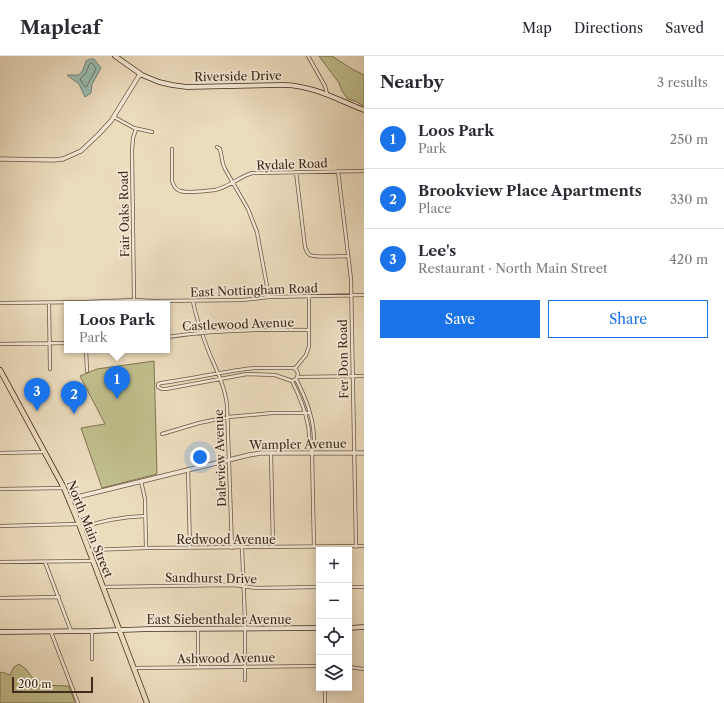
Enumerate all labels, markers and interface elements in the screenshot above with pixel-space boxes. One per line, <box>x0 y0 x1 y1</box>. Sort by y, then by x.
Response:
text: Mapleaf <box>20 16 101 39</box>
text: Map <box>522 19 552 37</box>
text: Directions <box>574 19 643 37</box>
text: Saved <box>665 19 704 37</box>
street label: Riverside Drive <box>194 68 282 84</box>
text: Nearby <box>380 72 444 92</box>
text: 3 results <box>657 74 708 90</box>
text: Loos Park <box>418 121 494 140</box>
text: 1 <box>390 131 396 147</box>
text: 250 m <box>670 131 708 147</box>
text: Park <box>418 140 446 156</box>
street label: Rydale Road <box>256 155 329 173</box>
street label: Fair Oaks Road <box>116 170 132 257</box>
text: Brookview Place Apartments <box>418 181 642 200</box>
text: 2 <box>389 191 397 207</box>
text: 330 m <box>670 191 708 207</box>
text: Place <box>418 200 451 216</box>
text: Lee's <box>418 241 456 260</box>
text: 3 <box>389 251 397 267</box>
text: 420 m <box>669 251 708 267</box>
text: Restaurant · North Main Street <box>418 260 608 276</box>
street label: East Nottingham Road <box>190 280 319 300</box>
button: Save <box>380 300 540 338</box>
button: Share <box>548 300 708 338</box>
popup <box>64 301 170 353</box>
text: Loos Park <box>79 310 155 329</box>
street label: Castlewood Avenue <box>182 315 295 333</box>
street label: Fer Don Road <box>335 318 351 399</box>
text: Park <box>79 329 107 345</box>
pin: 1 <box>104 366 130 399</box>
pin: 3 <box>24 378 50 411</box>
pin: 2 <box>61 381 87 414</box>
street label: Daleview Avenue <box>211 409 229 507</box>
street label: Wampler Avenue <box>248 436 347 452</box>
your location <box>190 447 210 467</box>
street label: North Main Street <box>64 478 117 581</box>
street label: Redwood Avenue <box>176 532 276 547</box>
map controls <box>316 547 352 691</box>
button: + <box>316 547 352 583</box>
street label: Sandhurst Drive <box>165 570 257 586</box>
button: − <box>316 583 352 619</box>
street label: East Siebenthaler Avenue <box>147 612 292 627</box>
button: locate <box>316 619 352 655</box>
street label: Ashwood Avenue <box>176 650 276 666</box>
button: layers <box>316 655 352 691</box>
scale bar <box>12 675 93 694</box>
text: 200 m <box>18 677 51 691</box>

